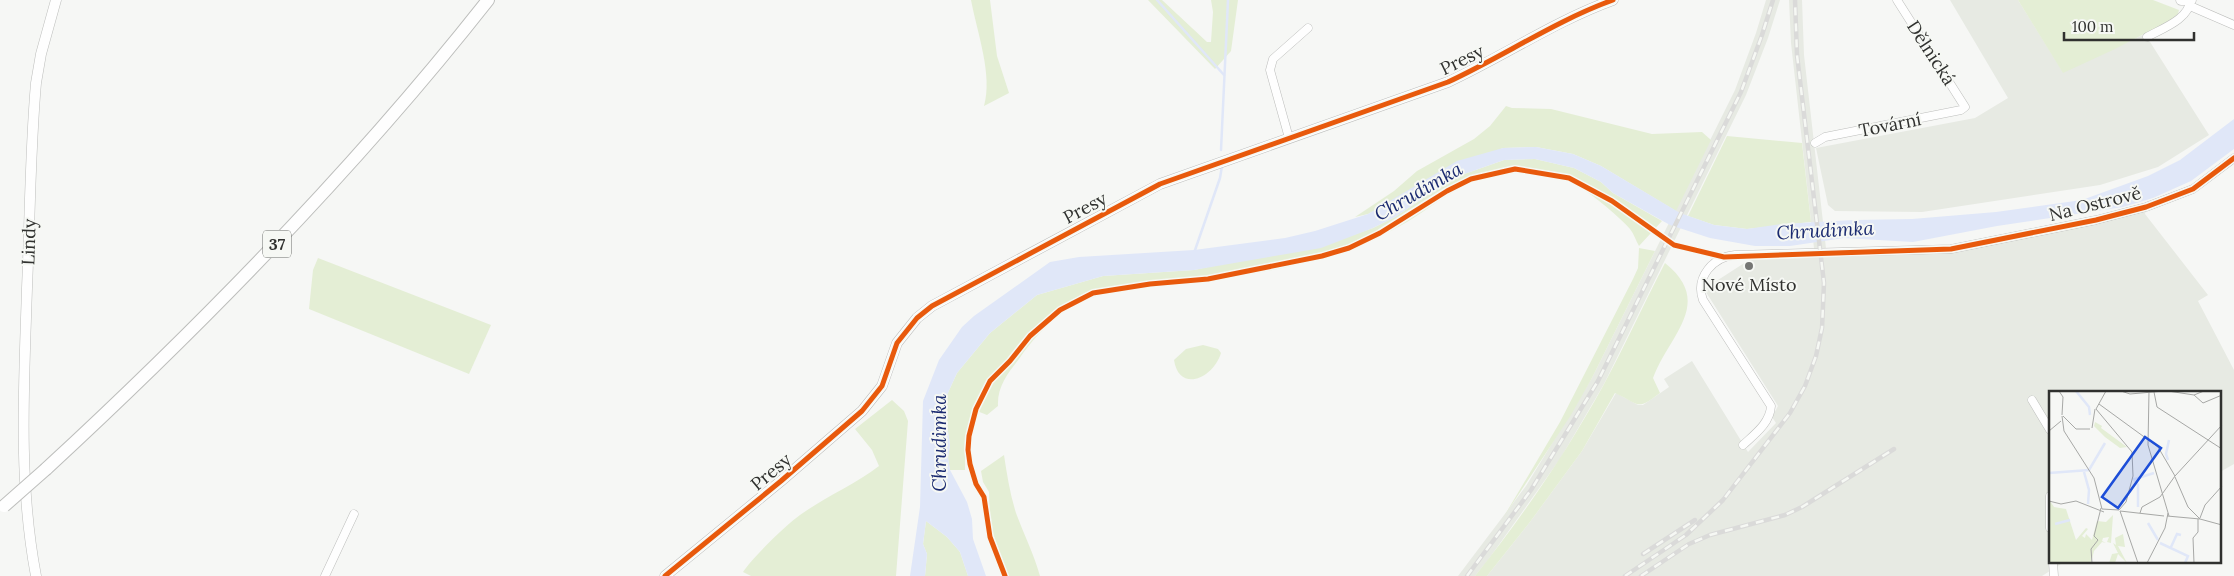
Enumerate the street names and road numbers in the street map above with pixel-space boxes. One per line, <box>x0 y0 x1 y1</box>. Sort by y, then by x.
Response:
street label: Dělnická <box>1902 16 1961 89</box>
street label: Presy <box>1436 39 1488 80</box>
street label: Tovární <box>1857 107 1923 142</box>
street label: Na Ostrově <box>2046 181 2144 226</box>
street label: Presy <box>1059 186 1111 229</box>
street label: Lindy <box>16 218 41 266</box>
road number: 37 <box>263 230 291 258</box>
street label: Presy <box>746 448 796 495</box>

